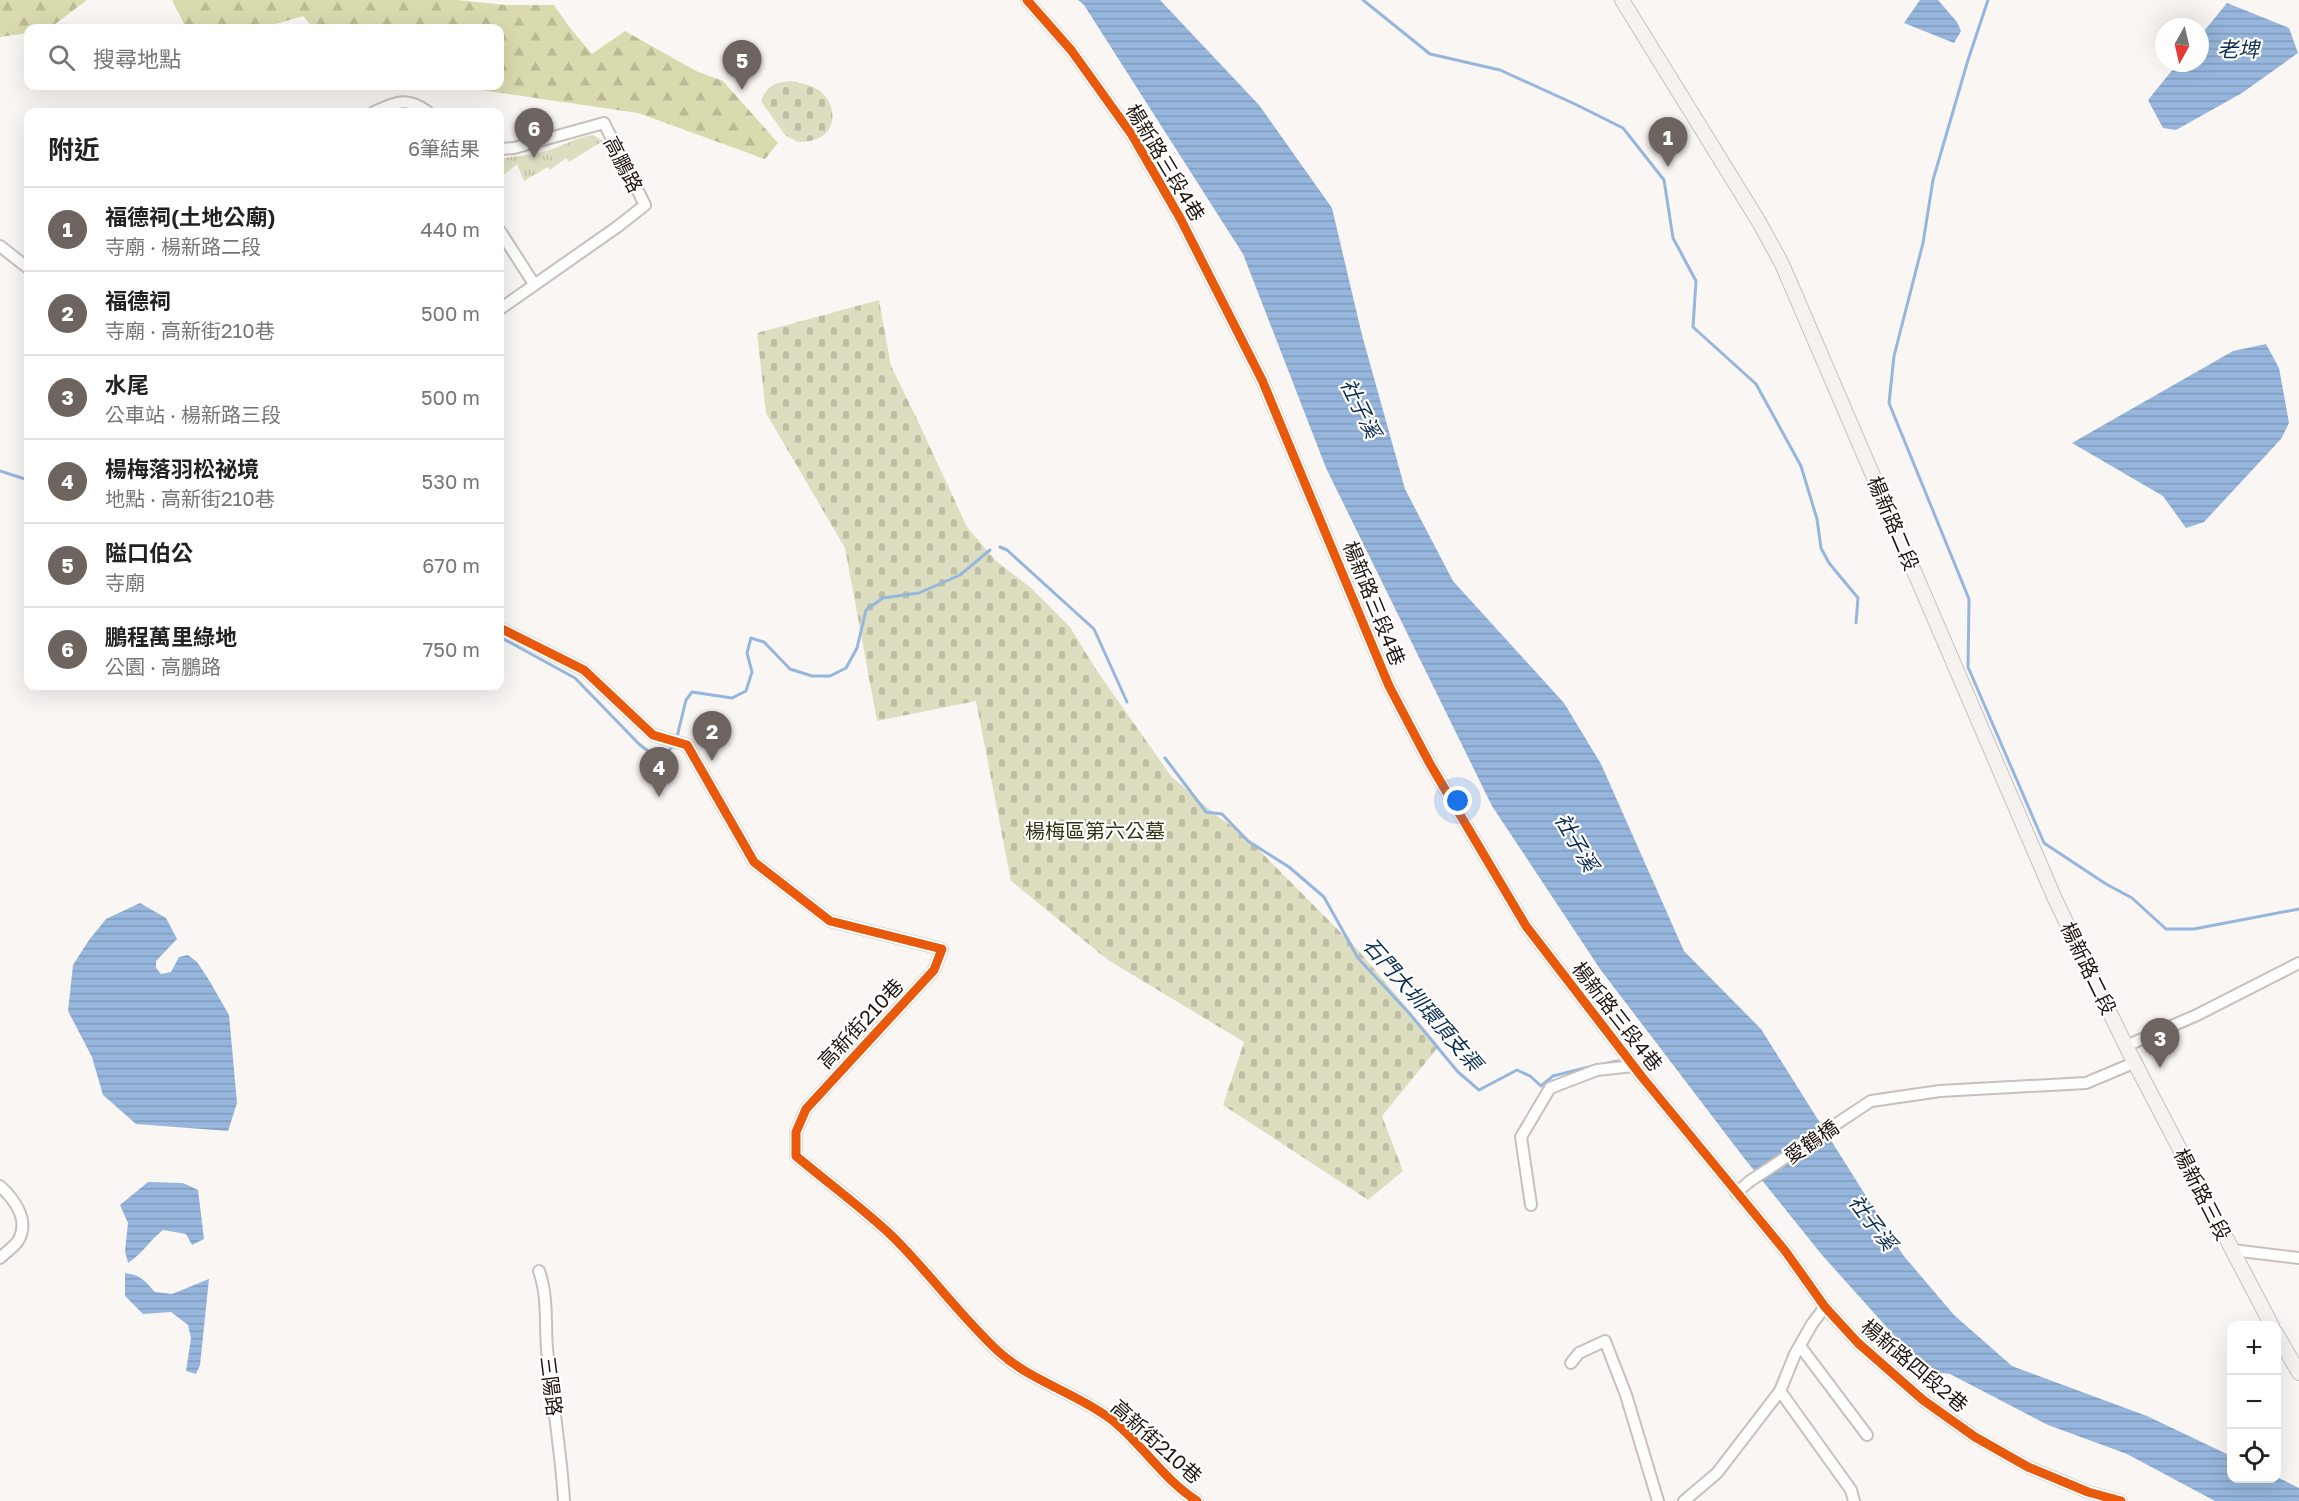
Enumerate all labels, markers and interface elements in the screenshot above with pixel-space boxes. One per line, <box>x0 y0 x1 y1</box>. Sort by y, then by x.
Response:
north arrow <box>2155 18 2209 72</box>
search box <box>24 24 504 90</box>
water label: 老埤 <box>2217 36 2262 62</box>
pin: 5 <box>722 40 762 90</box>
icon: search <box>45 41 78 74</box>
text: 搜尋地點 <box>93 45 181 72</box>
street label: 楊新路三段4巷 <box>1122 99 1210 225</box>
pin: 6 <box>514 108 554 158</box>
pin: 1 <box>1648 118 1688 167</box>
street label: 高鵬路 <box>600 132 648 196</box>
text: 附近 <box>48 134 100 165</box>
text: 6筆結果 <box>408 136 480 160</box>
text: 福德祠(土地公廟) <box>105 203 276 230</box>
text: 1 <box>62 217 73 241</box>
text: 440 m <box>421 217 480 241</box>
text: 寺廟 · 楊新路二段 <box>105 234 261 258</box>
text: 福德祠 <box>105 287 171 314</box>
text: 2 <box>61 301 74 325</box>
text: 500 m <box>421 301 480 325</box>
text: 寺廟 · 高新街210巷 <box>105 318 275 342</box>
text: 水尾 <box>105 371 149 398</box>
water label: 社子溪 <box>1336 374 1388 445</box>
text: 3 <box>61 385 74 409</box>
text: 500 m <box>421 385 480 409</box>
text: 公車站 · 楊新路三段 <box>105 402 281 426</box>
text: 楊梅落羽松祕境 <box>105 455 259 482</box>
text: 4 <box>61 469 74 493</box>
text: 530 m <box>422 469 480 493</box>
street label: 楊新路二段 <box>1863 472 1925 574</box>
text: 地點 · 高新街210巷 <box>105 486 275 510</box>
street label: 楊新路三段4巷 <box>1339 537 1411 669</box>
text: 隘口伯公 <box>105 539 193 566</box>
text: 5 <box>61 553 74 577</box>
text: 670 m <box>422 553 480 577</box>
text: 寺廟 <box>105 570 145 594</box>
text: 鵬程萬里綠地 <box>105 623 237 650</box>
text: 6 <box>61 637 74 661</box>
text: 750 m <box>423 637 480 661</box>
text: 公園 · 高鵬路 <box>105 654 221 678</box>
pin: 2 <box>692 712 732 761</box>
pin: 4 <box>640 748 678 797</box>
your location <box>1443 786 1472 815</box>
water label: 社子溪 <box>1550 808 1606 878</box>
park label: 楊梅區第六公墓 <box>1025 818 1165 842</box>
street label: 楊新路二段 <box>2056 918 2122 1018</box>
water label: 石門大圳環頂支渠 <box>1358 932 1490 1078</box>
street label: 楊新路三段4巷 <box>1568 957 1668 1075</box>
street label: 高新街210巷 <box>812 973 908 1073</box>
pin: 3 <box>2140 1018 2180 1068</box>
street label: 愛鶴橋 <box>1779 1114 1843 1168</box>
street label: 楊新路三段 <box>2170 1144 2236 1244</box>
water label: 社子溪 <box>1844 1189 1904 1257</box>
street label: 楊新路四段2巷 <box>1857 1314 1973 1416</box>
map controls <box>2227 1321 2281 1483</box>
button: + <box>2227 1321 2281 1375</box>
street label: 三陽路 <box>536 1355 568 1417</box>
button: − <box>2227 1375 2281 1429</box>
street label: 高新街210巷 <box>1107 1394 1207 1488</box>
button: locate <box>2227 1429 2281 1483</box>

